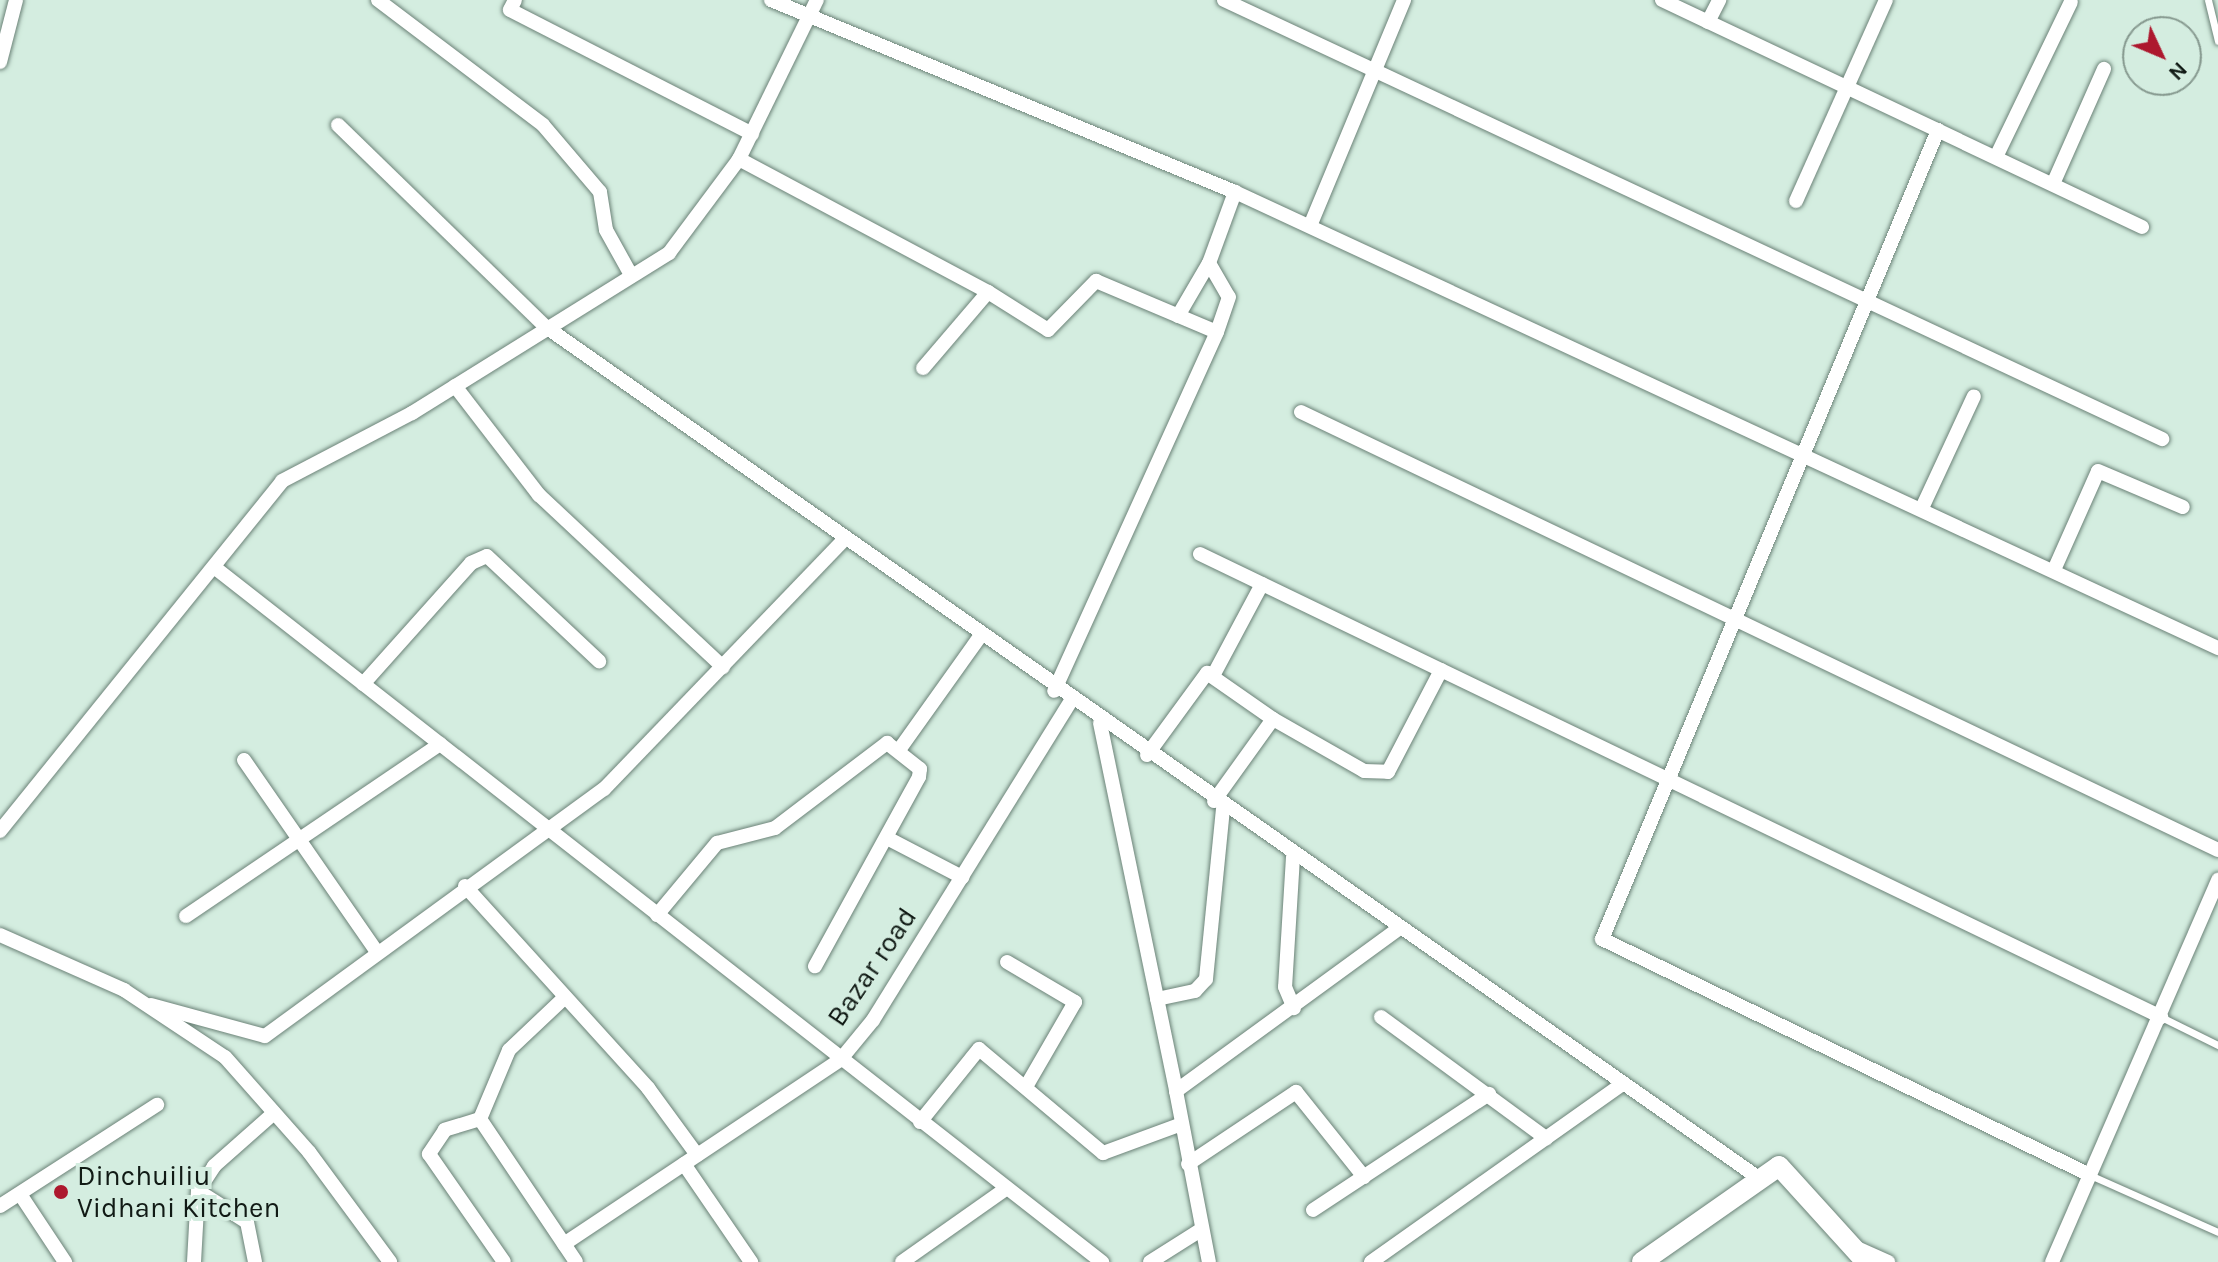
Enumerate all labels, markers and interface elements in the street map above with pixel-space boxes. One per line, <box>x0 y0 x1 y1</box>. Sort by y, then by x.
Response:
north arrow <box>2122 16 2202 96</box>
text: N <box>2163 57 2193 86</box>
street label: Bazar road <box>820 901 924 1033</box>
place label: Dinchuiliu Vidhani Kitchen <box>77 1159 280 1225</box>
marker: Dinchuiliu Vidhani Kitchen <box>52 1183 70 1201</box>

